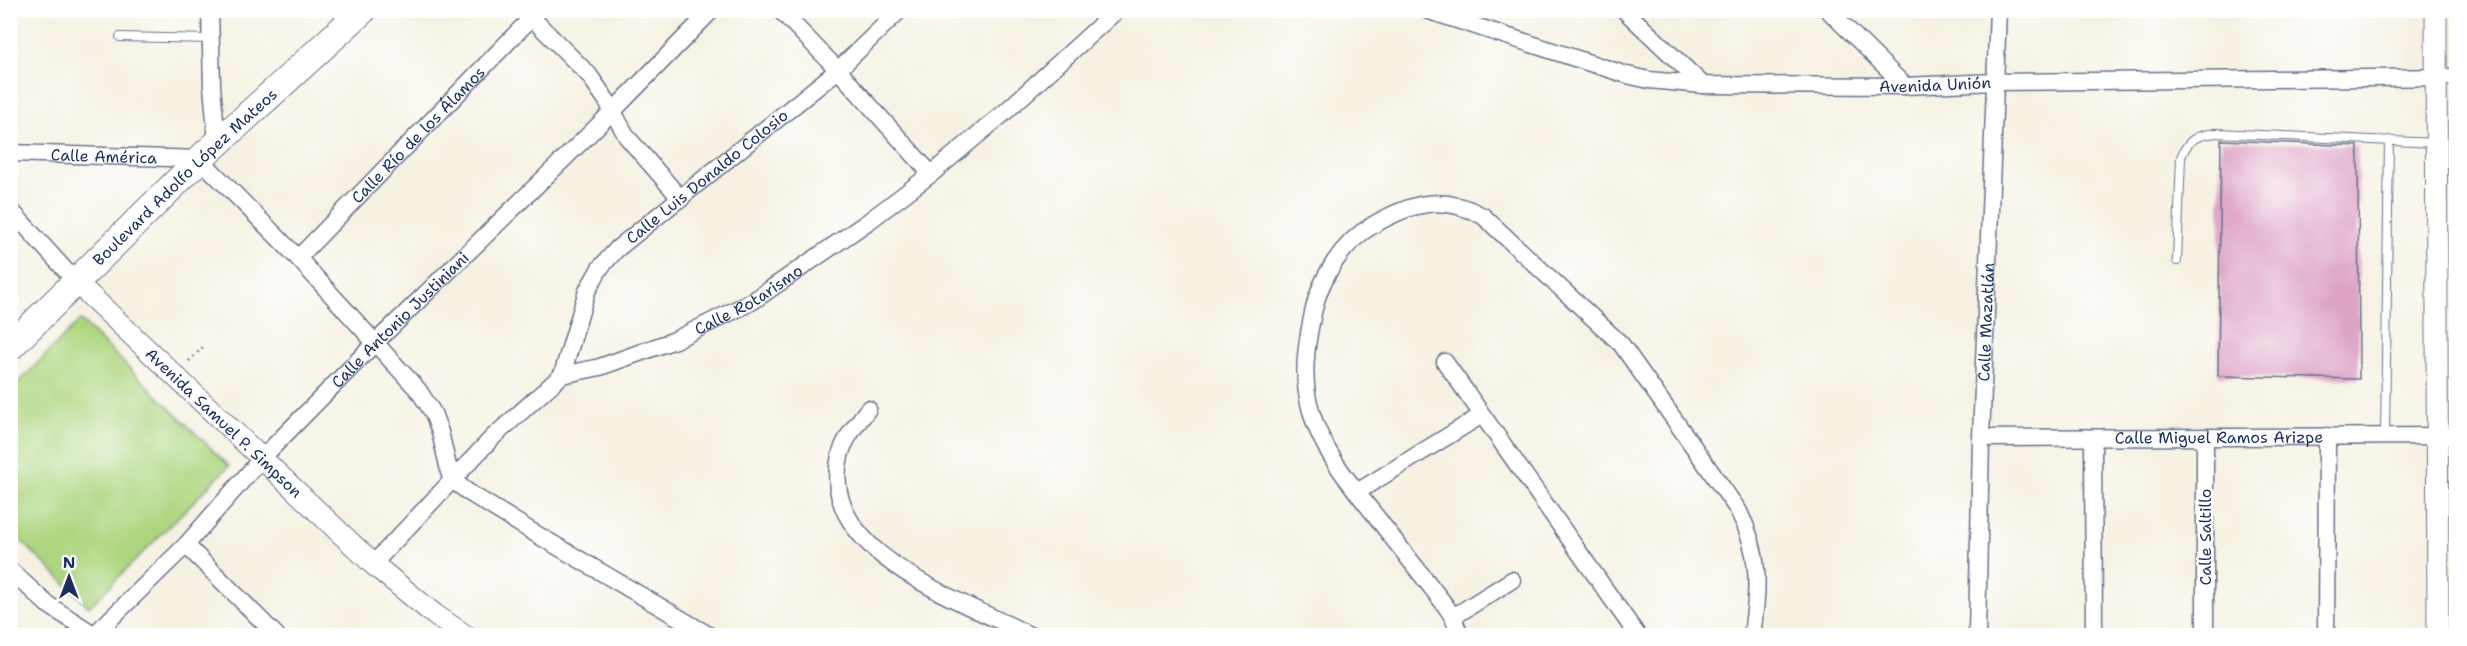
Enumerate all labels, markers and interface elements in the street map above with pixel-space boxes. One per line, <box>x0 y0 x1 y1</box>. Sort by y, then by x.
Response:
street label: Calle Río de los Álamos <box>346 62 489 208</box>
street label: Avenida Unión <box>1879 72 1992 97</box>
street label: Boulevard Adolfo López Mateos <box>88 83 281 270</box>
street label: Calle Luis Donaldo Colosio <box>621 104 792 248</box>
street label: Calle América <box>50 144 158 168</box>
street label: Calle Antonio Justiniani <box>327 247 473 392</box>
street label: Calle Rotarismo <box>691 259 807 339</box>
street label: Calle Mazatlán <box>1973 262 1998 382</box>
street label: Avenida Samuel P. Simpson <box>141 343 307 502</box>
street label: Calle Miguel Ramos Arizpe <box>2115 426 2323 448</box>
street label: Calle Saltillo <box>2195 489 2216 585</box>
north arrow <box>39 547 99 607</box>
text: N <box>63 552 75 573</box>

